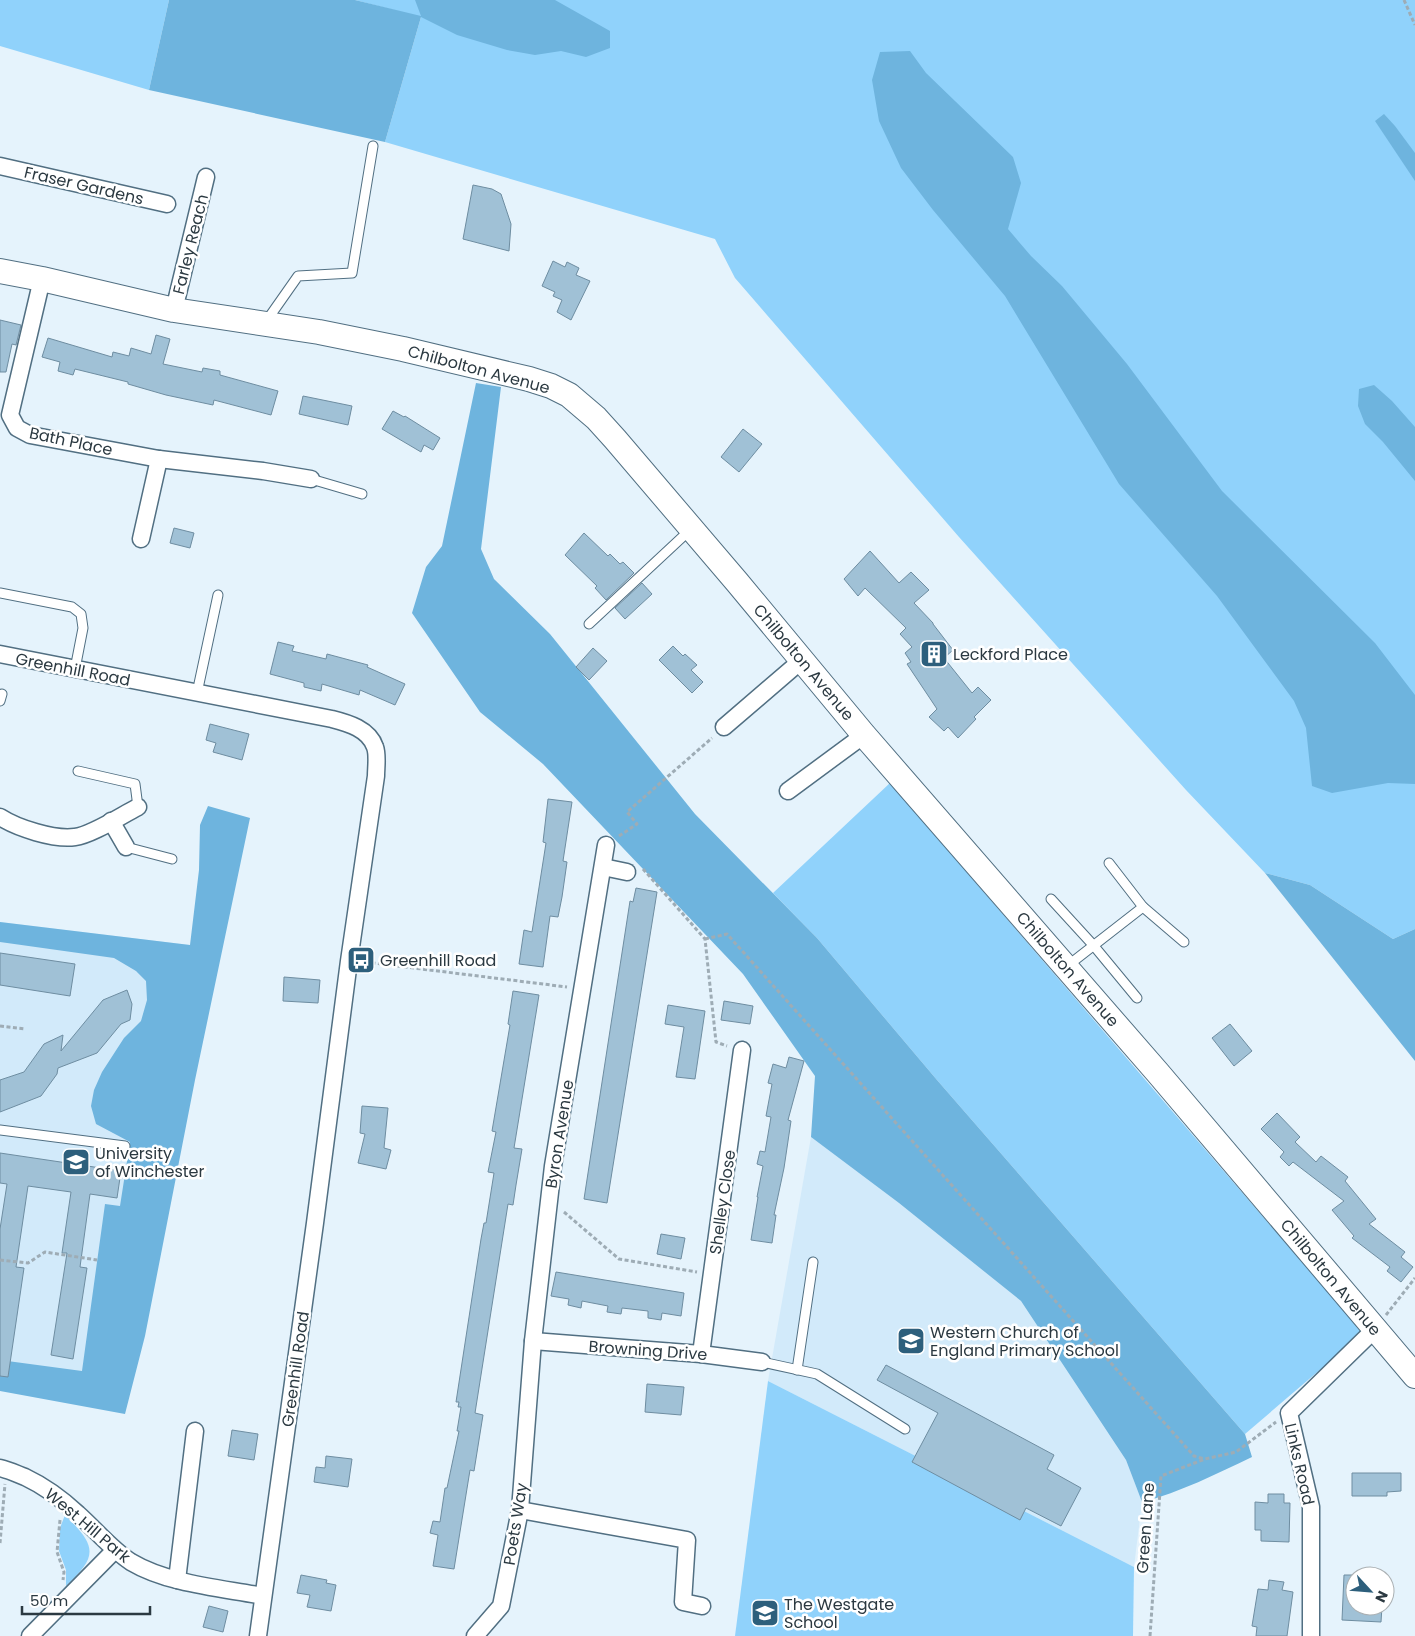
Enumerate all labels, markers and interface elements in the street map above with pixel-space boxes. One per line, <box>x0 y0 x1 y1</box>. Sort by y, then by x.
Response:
street label: Fraser Gardens <box>22 161 146 210</box>
street label: Farley Reach <box>167 192 214 297</box>
street label: Chilbolton Avenue <box>405 339 552 400</box>
street label: Bath Place <box>27 421 115 462</box>
street label: Chilbolton Avenue <box>748 599 859 726</box>
building icon: Leckford Place <box>919 639 949 669</box>
place label: Leckford Place <box>953 643 1068 666</box>
street label: Greenhill Road <box>14 647 132 692</box>
street label: Chilbolton Avenue <box>1011 907 1124 1032</box>
bus stop icon: Greenhill Road <box>346 945 376 975</box>
place label: Greenhill Road <box>380 949 496 972</box>
street label: Byron Avenue <box>540 1078 579 1190</box>
place label: University of Winchester <box>95 1142 205 1183</box>
school or university icon: University of Winchester <box>61 1147 91 1177</box>
street label: Shelley Close <box>704 1148 741 1256</box>
street label: Chilbolton Avenue <box>1275 1214 1386 1341</box>
street label: Greenhill Road <box>276 1310 315 1428</box>
place label: Western Church of England Primary School <box>930 1321 1119 1362</box>
school or university icon: Western Church of England Primary School <box>896 1326 926 1356</box>
street label: Browning Drive <box>588 1335 708 1366</box>
street label: Links Road <box>1279 1421 1320 1507</box>
street label: Poets Way <box>498 1481 533 1567</box>
street label: Green Lane <box>1131 1482 1160 1574</box>
street label: West Hill Park <box>40 1483 136 1569</box>
north arrow <box>1345 1566 1395 1616</box>
scale bar <box>22 1584 150 1616</box>
text: N <box>1370 1588 1393 1606</box>
text: 50 m <box>30 1590 68 1611</box>
place label: The Westgate School <box>784 1593 894 1634</box>
school or university icon: The Westgate School <box>750 1598 780 1628</box>

